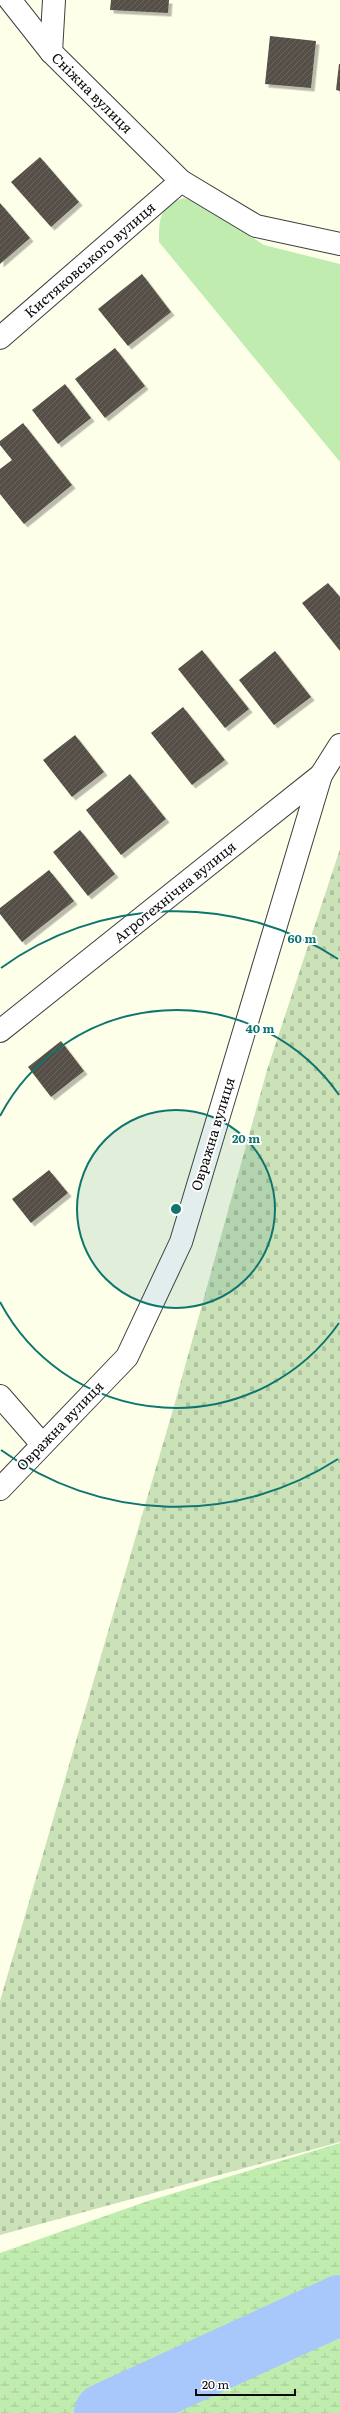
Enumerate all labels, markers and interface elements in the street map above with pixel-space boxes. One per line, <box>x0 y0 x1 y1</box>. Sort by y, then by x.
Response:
street label: Сніжна вулиця <box>48 47 138 137</box>
street label: Кистяковського вулиця <box>20 197 159 322</box>
street label: Агротехнічна вулиця <box>109 836 240 947</box>
text: 60 m <box>288 929 316 947</box>
text: 40 m <box>246 1019 275 1037</box>
street label: Овражна вулиця <box>185 1074 239 1193</box>
text: 20 m <box>232 1129 260 1147</box>
centre of rings <box>169 1202 183 1216</box>
street label: Овражна вулиця <box>11 1376 107 1475</box>
scale bar <box>196 2371 295 2397</box>
text: 20 m <box>202 2375 229 2393</box>

